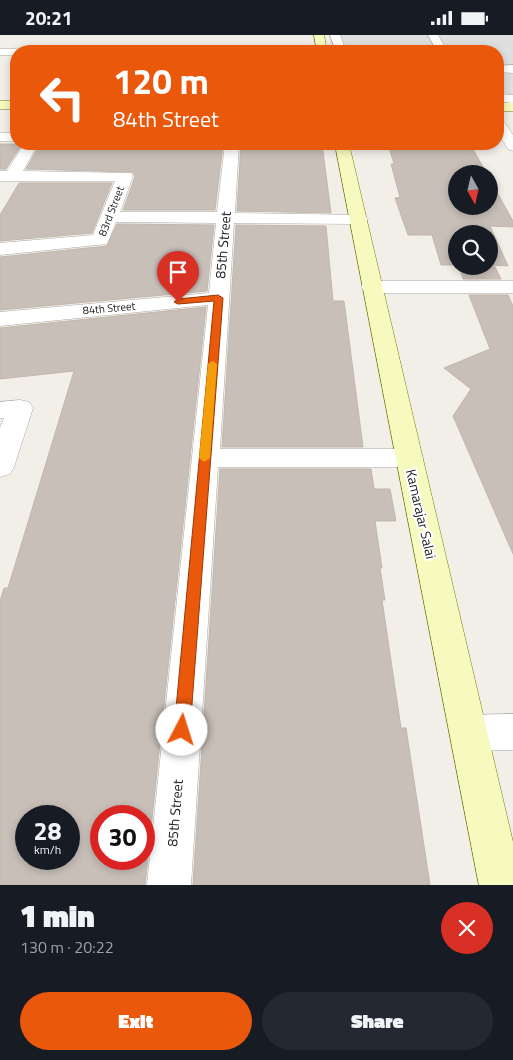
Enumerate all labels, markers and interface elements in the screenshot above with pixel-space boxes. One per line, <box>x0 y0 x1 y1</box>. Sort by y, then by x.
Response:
text: 20:21 <box>25 3 72 32</box>
text: 120 m <box>113 54 209 108</box>
icon: left <box>30 65 95 130</box>
text: 84th Street <box>113 102 219 136</box>
north arrow <box>448 165 498 215</box>
map controls <box>448 165 498 275</box>
street label: 83rd Street <box>94 183 128 238</box>
street label: 85th Street <box>209 210 236 279</box>
button: search <box>448 225 498 275</box>
pin <box>157 251 199 302</box>
icon: arrive <box>164 258 192 286</box>
street label: 84th Street <box>82 298 136 318</box>
street label: Kamarajar Salai <box>401 467 442 561</box>
position arrow <box>155 703 207 755</box>
street label: 85th Street <box>161 778 188 847</box>
speed limit sign: 30 <box>90 805 155 870</box>
text: 28 <box>33 812 62 850</box>
text: km/h <box>34 840 61 859</box>
text: 1 min <box>20 893 95 939</box>
button: close <box>441 902 493 954</box>
text: 130 m · 20:22 <box>20 935 114 959</box>
button: Exit <box>20 992 252 1050</box>
button: Share <box>262 992 493 1050</box>

